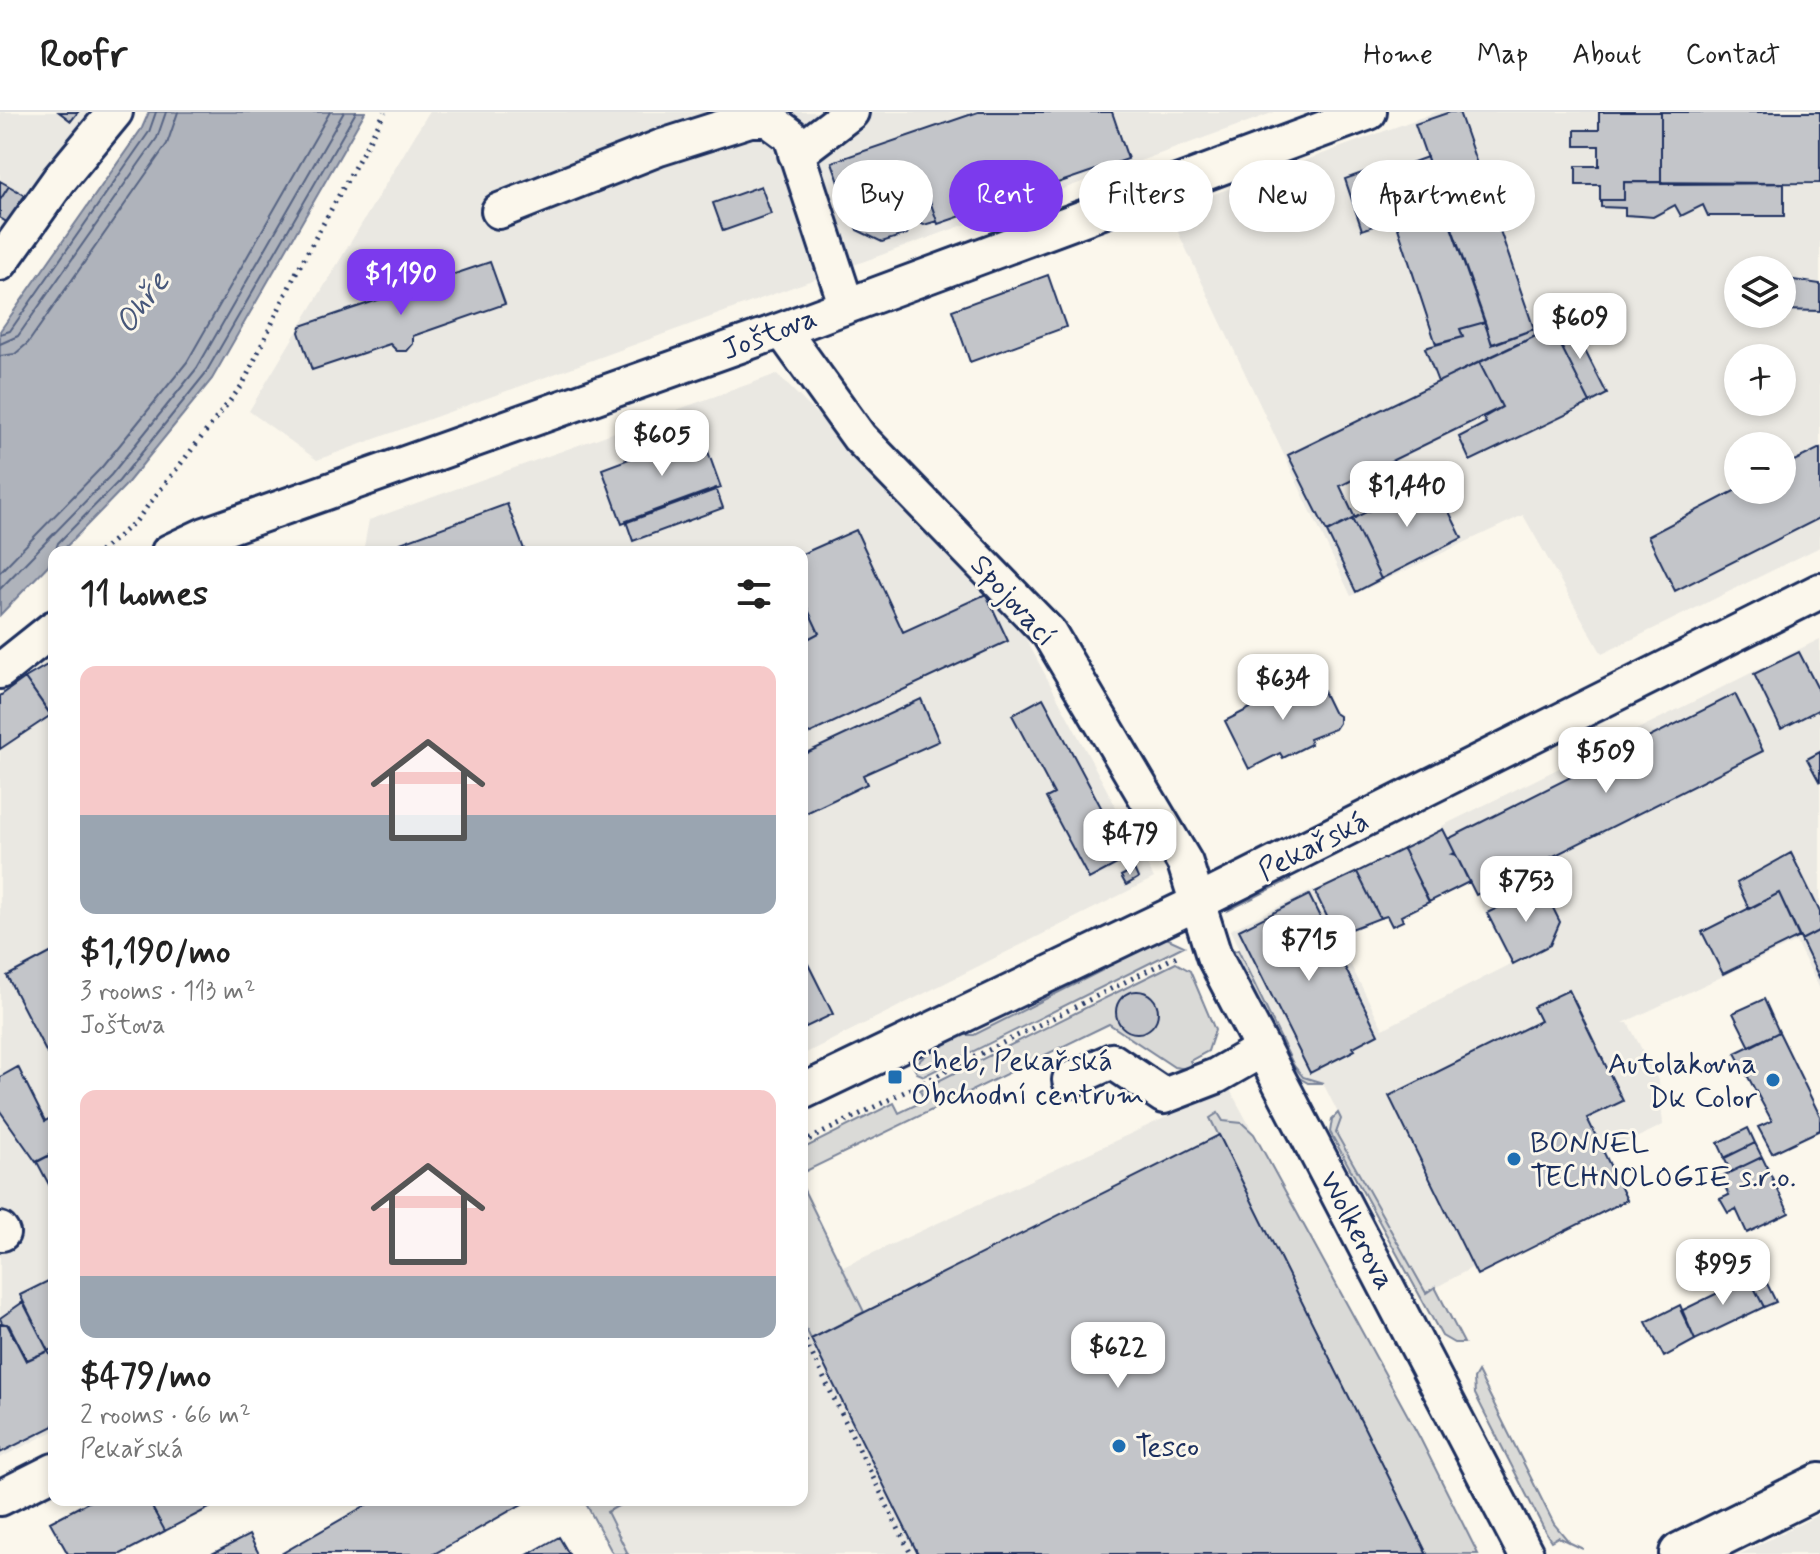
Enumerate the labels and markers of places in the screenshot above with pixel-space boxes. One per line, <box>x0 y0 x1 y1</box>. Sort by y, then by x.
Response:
pin: $1,190 <box>336 249 466 317</box>
pin: $609 <box>1533 293 1627 361</box>
pin: $605 <box>615 410 709 478</box>
pin: $1,440 <box>1342 461 1472 529</box>
pin: $634 <box>1236 654 1330 722</box>
pin: $509 <box>1559 727 1653 795</box>
pin: $479 <box>1083 809 1177 877</box>
pin: $753 <box>1479 856 1573 924</box>
pin: $715 <box>1262 915 1356 983</box>
place label: Cheb, Pekařská Obchodní centrum <box>911 1042 1144 1115</box>
place label: Autolakovna Dk Color <box>1608 1045 1758 1118</box>
marker: Cheb, Pekařská Obchodní centrum <box>886 1068 904 1086</box>
marker: Autolakovna Dk Color <box>1764 1071 1782 1089</box>
place label: BONNEL TECHNOLOGIE s.r.o. <box>1530 1124 1796 1197</box>
marker: BONNEL TECHNOLOGIE s.r.o. <box>1505 1150 1523 1168</box>
pin: $995 <box>1676 1239 1770 1307</box>
pin: $622 <box>1071 1322 1165 1390</box>
place label: Tesco <box>1135 1428 1199 1467</box>
marker: Tesco <box>1110 1437 1128 1455</box>

